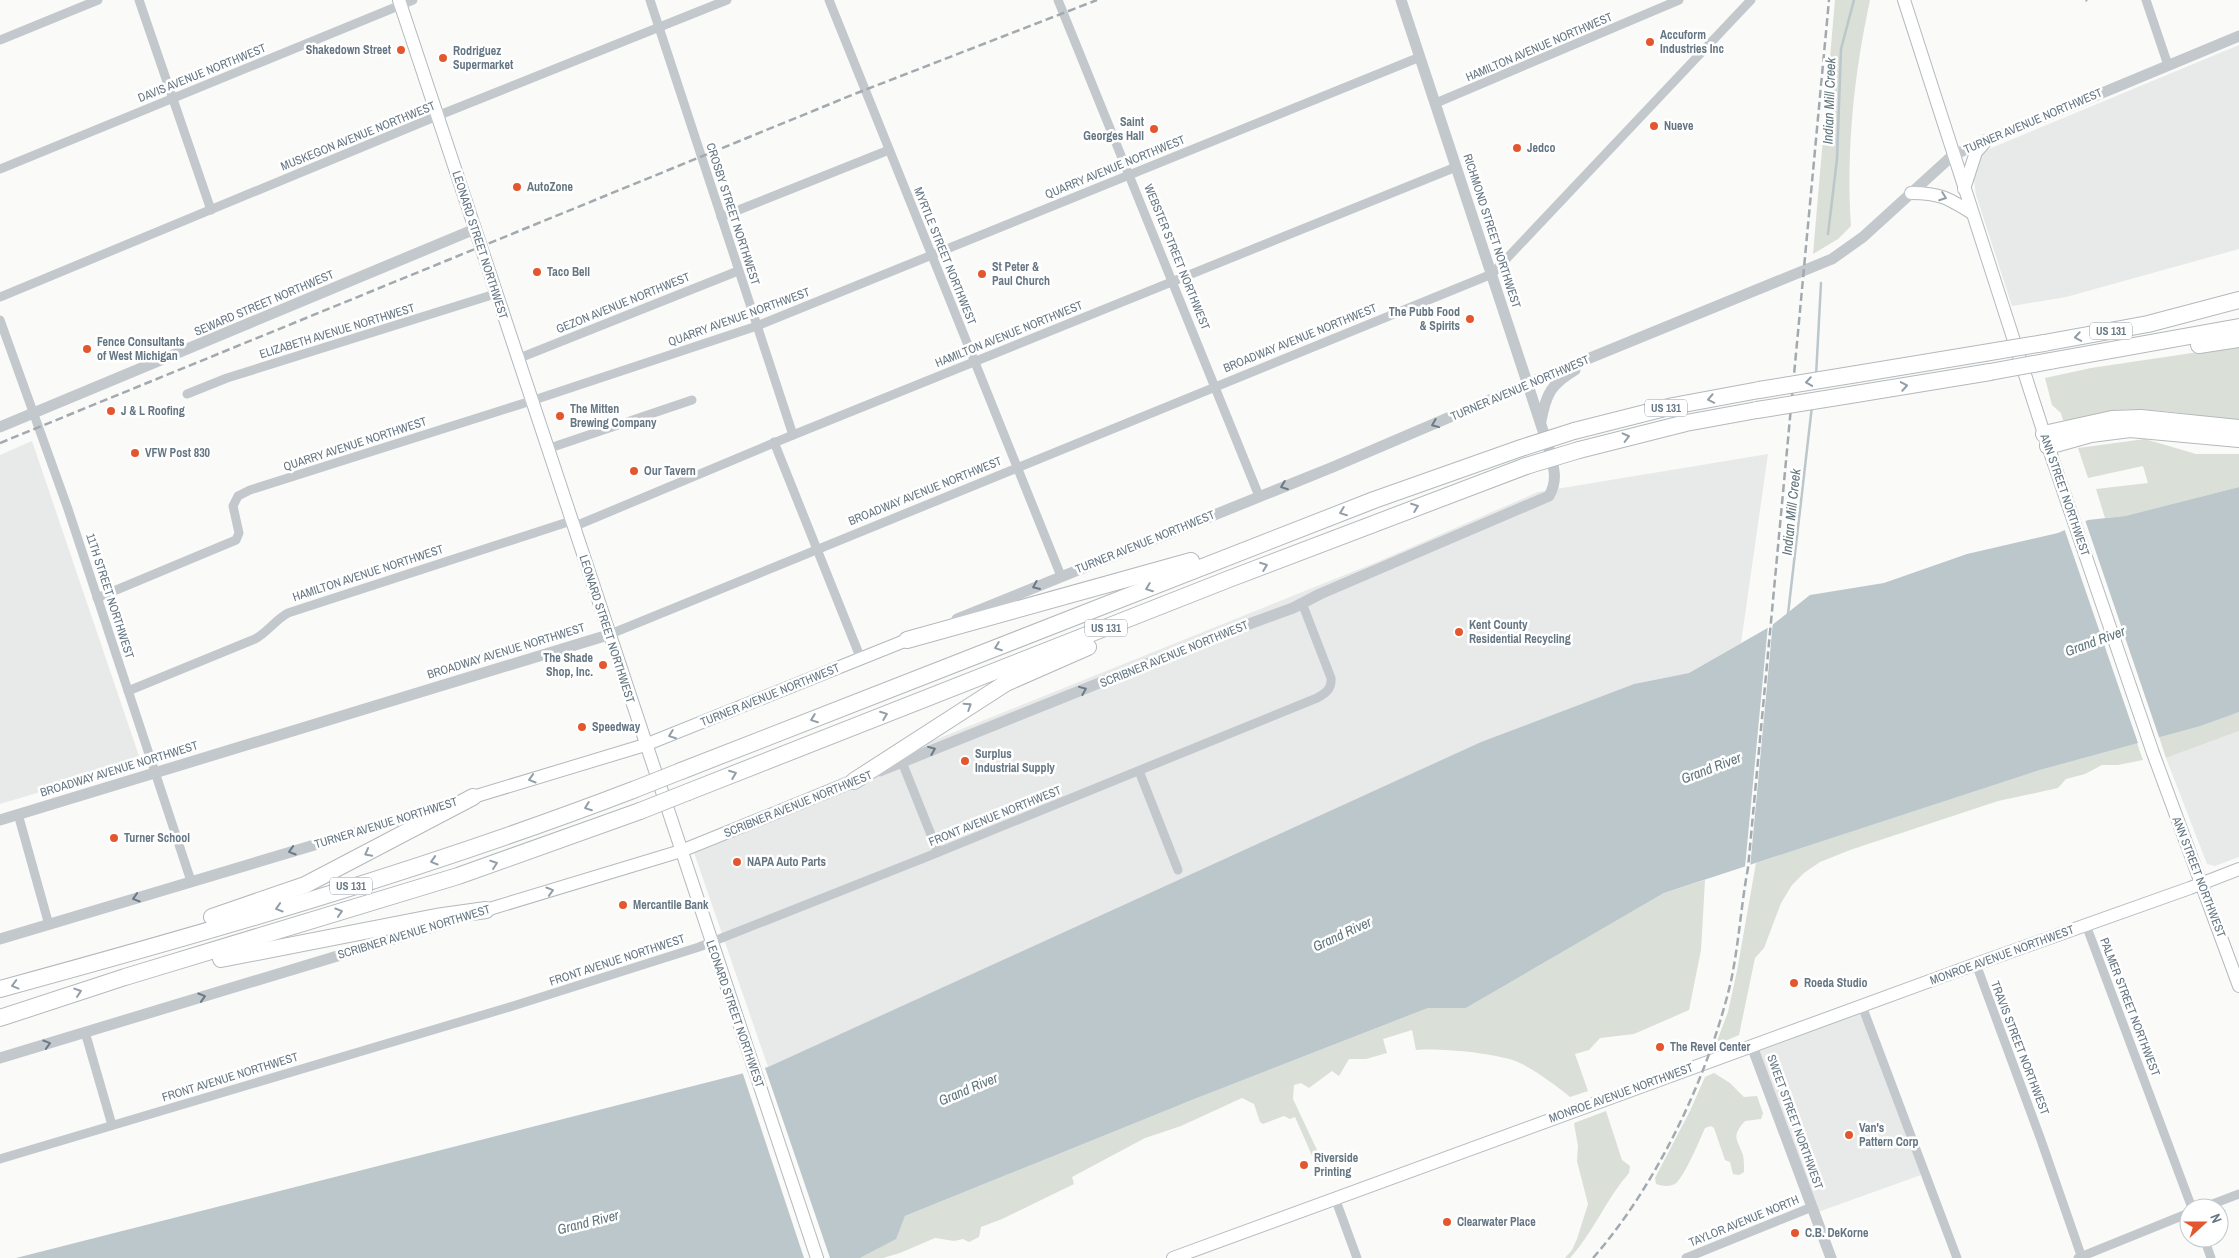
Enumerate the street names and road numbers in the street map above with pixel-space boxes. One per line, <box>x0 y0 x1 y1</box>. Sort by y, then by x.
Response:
street label: HAMILTON AVENUE NORTHWEST <box>1463 9 1615 85</box>
street label: DAVIS AVENUE NORTHWEST <box>136 40 268 106</box>
street label: TURNER AVENUE NORTHWEST <box>1961 85 2105 157</box>
street label: MUSKEGON AVENUE NORTHWEST <box>278 98 438 174</box>
street label: QUARRY AVENUE NORTHWEST <box>1043 132 1187 202</box>
street label: CROSBY STREET NORTHWEST <box>702 141 764 287</box>
street label: RICHMOND STREET NORTHWEST <box>1459 152 1525 310</box>
street label: LEONARD STREET NORTHWEST <box>448 169 512 321</box>
street label: WEBSTER STREET NORTHWEST <box>1140 182 1214 332</box>
street label: MYRTLE STREET NORTHWEST <box>910 185 980 327</box>
street label: SEWARD STREET NORTHWEST <box>192 266 336 340</box>
street label: GEZON AVENUE NORTHWEST <box>554 269 692 337</box>
street label: QUARRY AVENUE NORTHWEST <box>666 284 812 350</box>
street label: HAMILTON AVENUE NORTHWEST <box>933 297 1085 371</box>
street label: ELIZABETH AVENUE NORTHWEST <box>257 300 417 362</box>
street label: BROADWAY AVENUE NORTHWEST <box>1221 300 1379 376</box>
road number: US 131 <box>2090 322 2132 340</box>
street label: TURNER AVENUE NORTHWEST <box>1448 352 1592 424</box>
road number: US 131 <box>1645 399 1687 416</box>
street label: QUARRY AVENUE NORTHWEST <box>281 413 429 475</box>
street label: ANN STREET NORTHWEST <box>2036 431 2093 558</box>
street label: BROADWAY AVENUE NORTHWEST <box>846 453 1004 529</box>
street label: TURNER AVENUE NORTHWEST <box>1073 507 1217 577</box>
street label: 11TH STREET NORTHWEST <box>82 531 138 661</box>
street label: HAMILTON AVENUE NORTHWEST <box>290 541 446 605</box>
street label: LEONARD STREET NORTHWEST <box>575 553 639 705</box>
street label: SCRIBNER AVENUE NORTHWEST <box>1097 617 1251 691</box>
street label: BROADWAY AVENUE NORTHWEST <box>425 619 587 683</box>
road number: US 131 <box>1085 620 1127 636</box>
street label: TURNER AVENUE NORTHWEST <box>698 660 842 730</box>
street label: BROADWAY AVENUE NORTHWEST <box>38 737 200 801</box>
street label: SCRIBNER AVENUE NORTHWEST <box>721 767 875 841</box>
street label: FRONT AVENUE NORTHWEST <box>926 782 1064 850</box>
street label: TURNER AVENUE NORTHWEST <box>312 794 460 852</box>
street label: ANN STREET NORTHWEST <box>2168 813 2229 940</box>
road number: US 131 <box>330 878 372 894</box>
street label: SCRIBNER AVENUE NORTHWEST <box>336 901 492 963</box>
street label: MONROE AVENUE NORTHWEST <box>1928 921 2076 989</box>
street label: FRONT AVENUE NORTHWEST <box>547 931 687 989</box>
street label: PALMER STREET NORTHWEST <box>2096 935 2164 1079</box>
street label: LEONARD STREET NORTHWEST <box>702 938 768 1090</box>
street label: TRAVIS STREET NORTHWEST <box>1987 979 2053 1117</box>
street label: FRONT AVENUE NORTHWEST <box>160 1049 300 1105</box>
street label: SWEET STREET NORTHWEST <box>1763 1052 1827 1192</box>
street label: MONROE AVENUE NORTHWEST <box>1547 1059 1695 1127</box>
street label: TAYLOR AVENUE NORTH <box>1687 1192 1801 1250</box>

